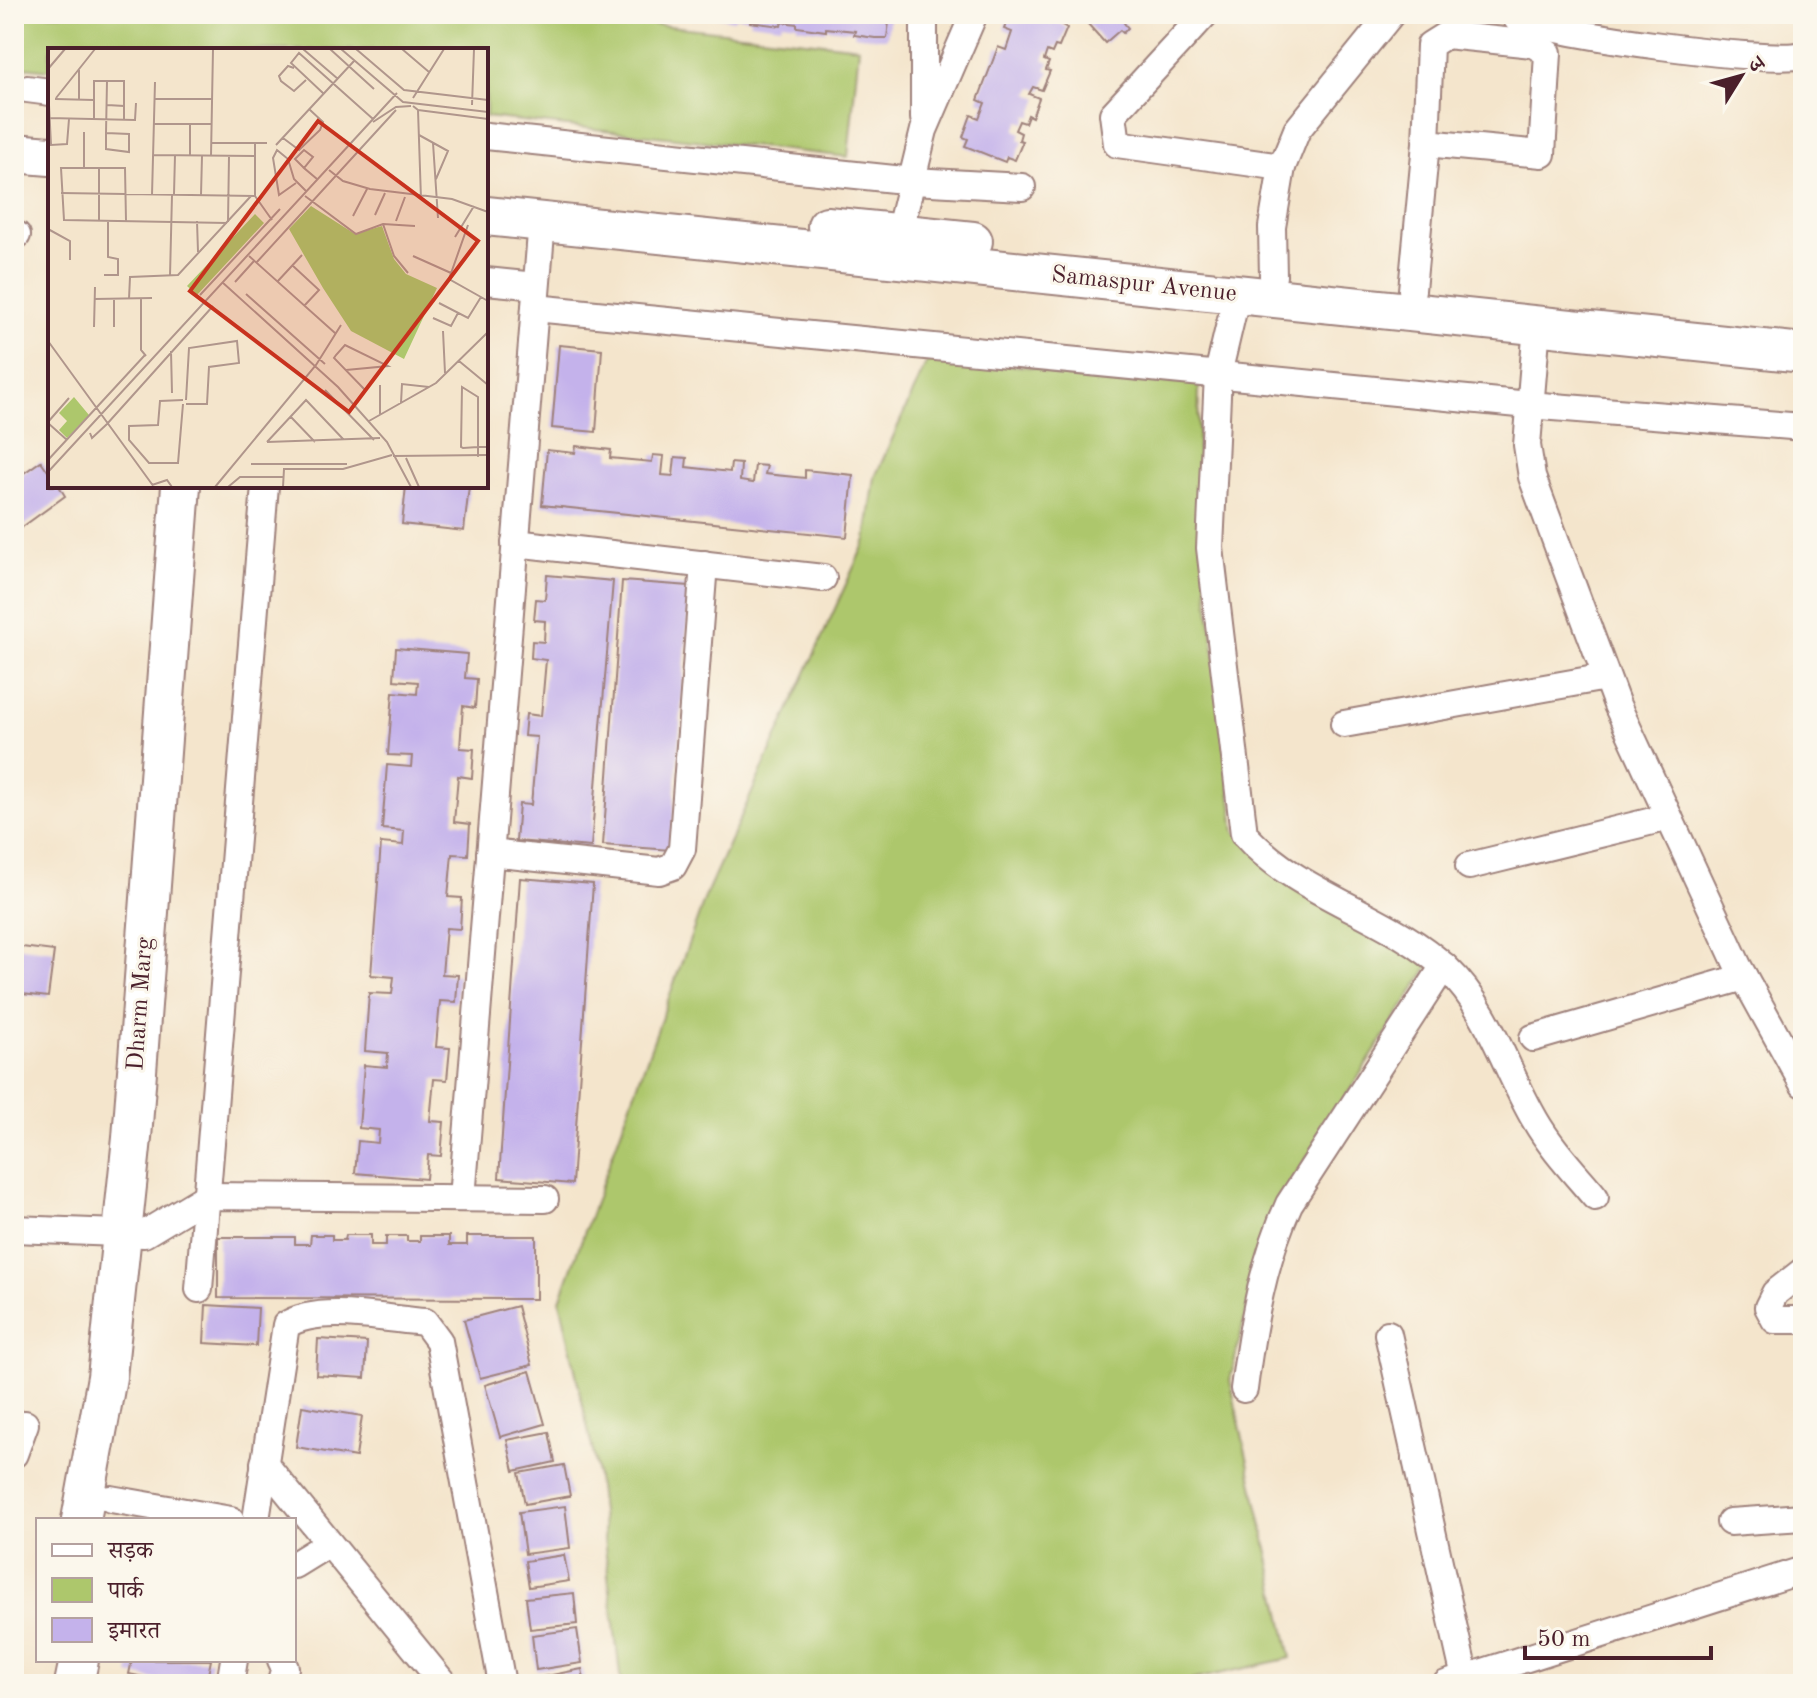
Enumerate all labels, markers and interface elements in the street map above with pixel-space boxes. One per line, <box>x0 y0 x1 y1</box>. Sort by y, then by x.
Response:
north arrow <box>1701 36 1781 116</box>
inset map <box>48 48 488 488</box>
text: उ <box>1742 52 1769 78</box>
street label: Samaspur Avenue <box>1050 263 1238 307</box>
street label: Dharm Marg <box>124 936 158 1072</box>
legend <box>36 1518 296 1662</box>
text: सड़क <box>107 1540 155 1564</box>
text: पार्क <box>107 1576 145 1604</box>
scale bar <box>1525 1610 1711 1660</box>
text: इमारत <box>107 1620 161 1644</box>
text: 50 m <box>1537 1628 1591 1652</box>

